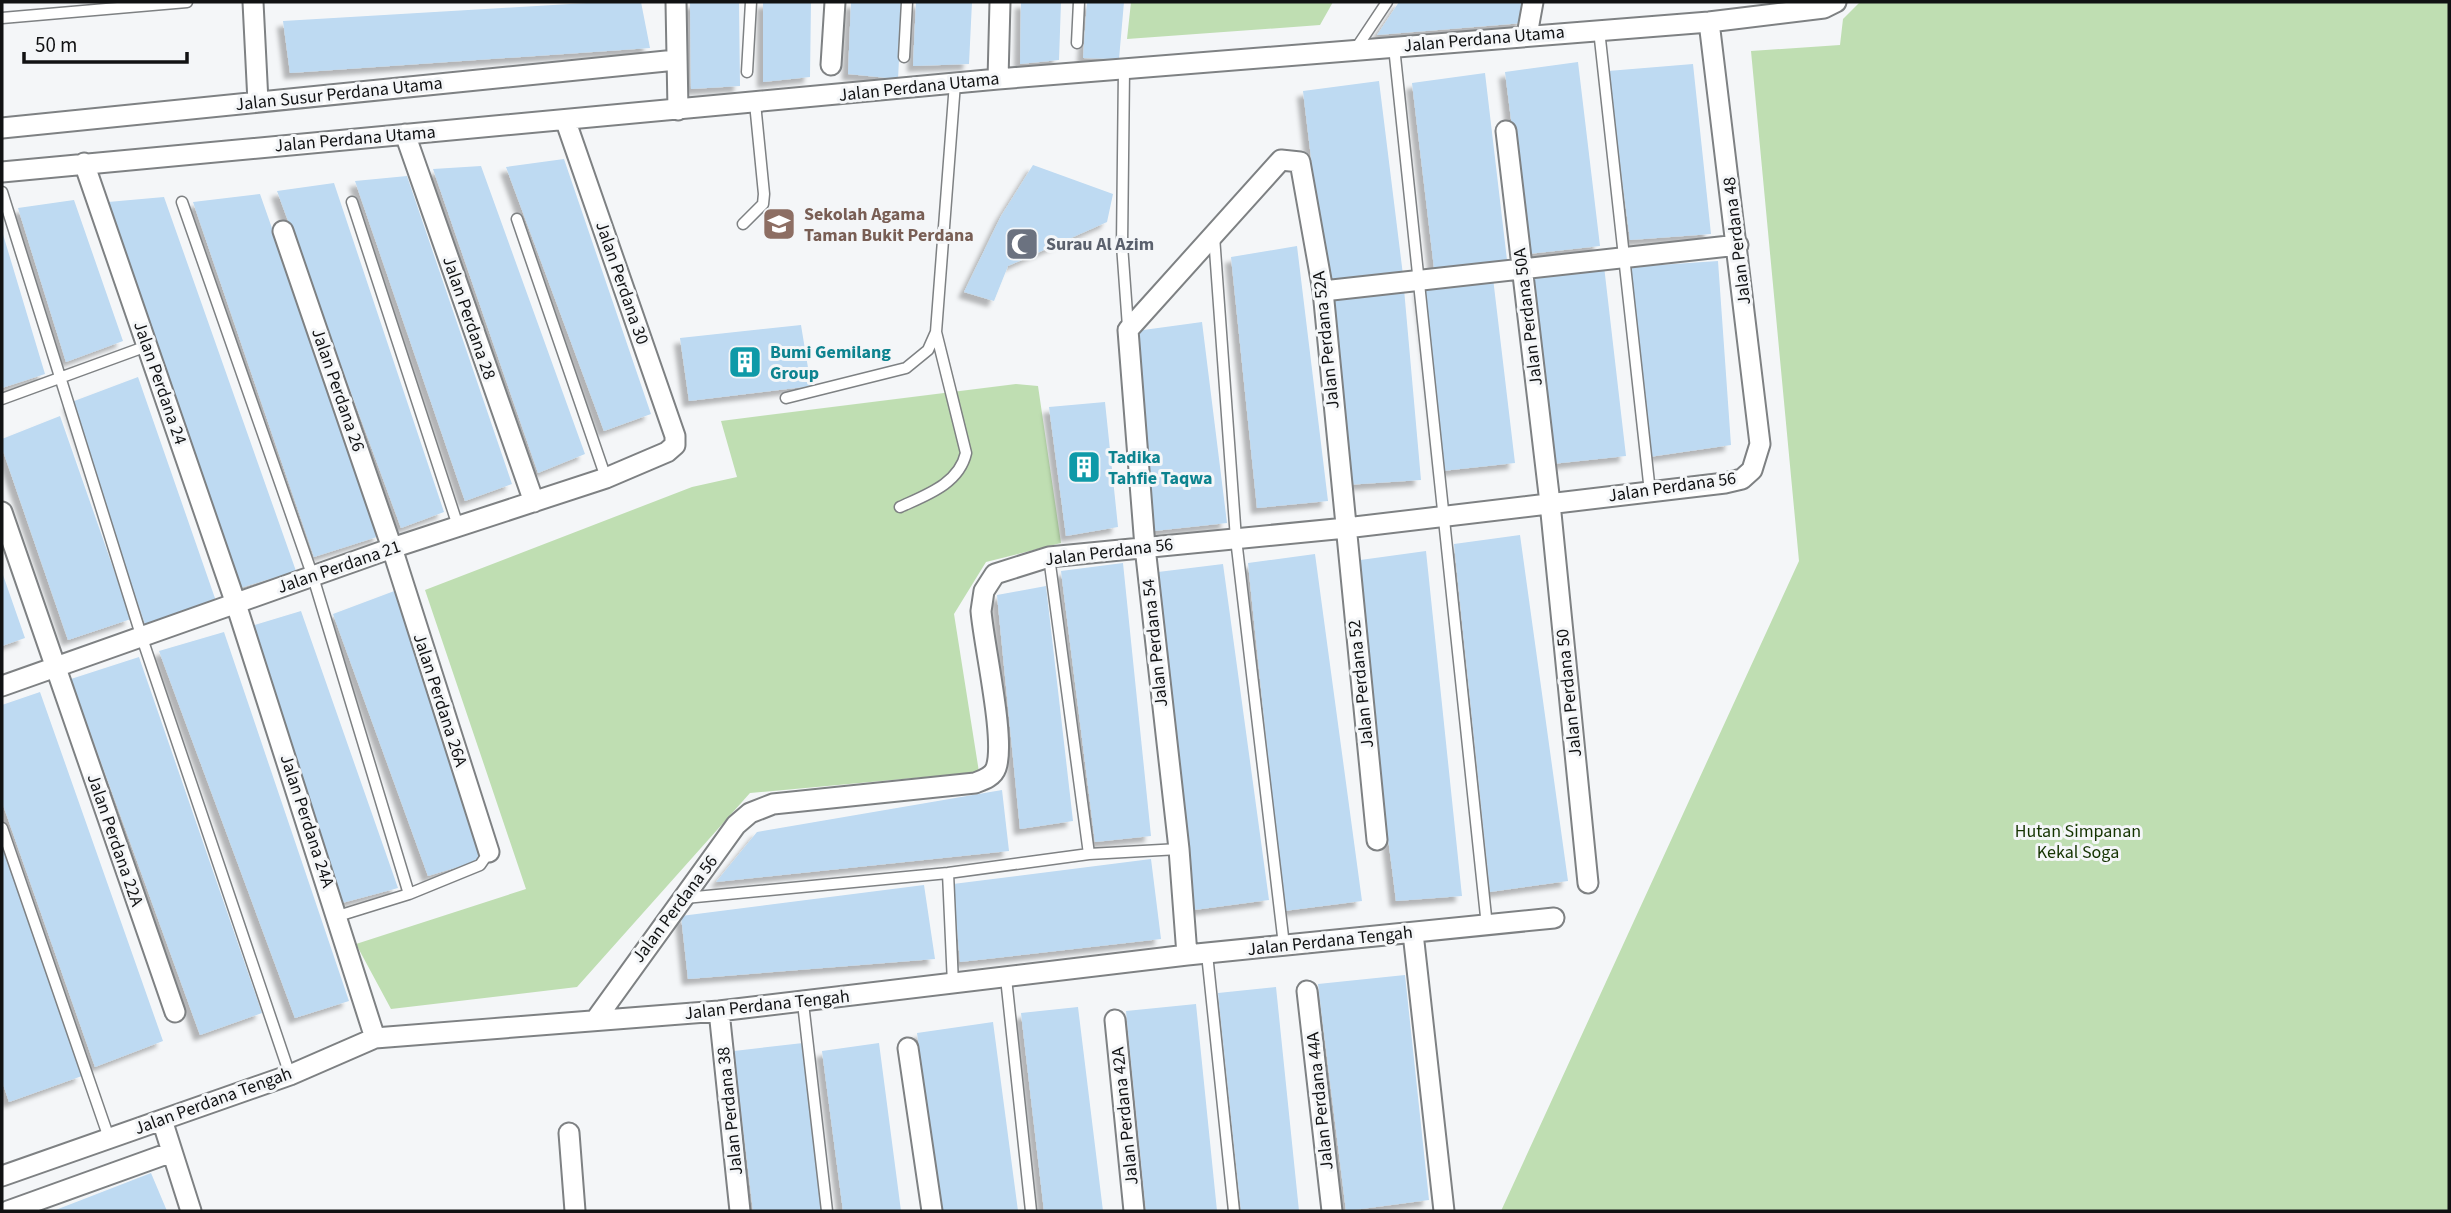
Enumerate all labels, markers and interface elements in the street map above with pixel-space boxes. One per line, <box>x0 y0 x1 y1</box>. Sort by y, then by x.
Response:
street label: Jalan Perdana Utama <box>1402 20 1566 58</box>
scale bar <box>24 21 187 65</box>
text: 50 m <box>35 30 77 60</box>
street label: Jalan Perdana Utama <box>837 66 1001 108</box>
street label: Jalan Susur Perdana Utama <box>234 71 444 117</box>
street label: Jalan Perdana Utama <box>273 120 437 158</box>
street label: Jalan Perdana 48 <box>1717 175 1757 307</box>
place label: Sekolah Agama Taman Bukit Perdana <box>804 202 974 248</box>
school or university icon: Sekolah Agama Taman Bukit Perdana <box>760 205 798 243</box>
street label: Jalan Perdana 30 <box>589 218 655 348</box>
mosque icon: Surau Al Azim <box>1003 225 1041 263</box>
place label: Surau Al Azim <box>1046 232 1154 257</box>
street label: Jalan Perdana 50A <box>1507 246 1549 387</box>
street label: Jalan Perdana 28 <box>436 253 502 383</box>
street label: Jalan Perdana 52A <box>1306 269 1346 410</box>
street label: Jalan Perdana 24 <box>127 318 193 448</box>
street label: Jalan Perdana 26 <box>305 325 371 455</box>
place label: Bumi Gemilang Group <box>770 340 891 386</box>
building icon: Bumi Gemilang Group <box>726 343 764 381</box>
place label: Tadika Tahfie Taqwa <box>1108 445 1213 491</box>
building icon: Tadika Tahfie Taqwa <box>1065 448 1103 486</box>
street label: Jalan Perdana 56 <box>1606 466 1738 508</box>
street label: Jalan Perdana 56 <box>1043 532 1175 572</box>
street label: Jalan Perdana 21 <box>274 534 404 600</box>
street label: Jalan Perdana 54 <box>1136 577 1174 708</box>
street label: Jalan Perdana 52 <box>1342 618 1380 749</box>
street label: Jalan Perdana 50 <box>1550 627 1588 758</box>
street label: Jalan Perdana 26A <box>407 630 473 770</box>
street label: Jalan Perdana 24A <box>274 751 340 891</box>
street label: Jalan Perdana 22A <box>81 770 149 910</box>
park label: Hutan Simpanan Kekal Soga <box>2015 819 2141 865</box>
street label: Jalan Perdana 56 <box>626 850 724 968</box>
street label: Jalan Perdana Tengah <box>1246 920 1414 962</box>
street label: Jalan Perdana Tengah <box>683 984 851 1026</box>
street label: Jalan Perdana 44A <box>1300 1030 1340 1171</box>
street label: Jalan Perdana 38 <box>711 1045 749 1176</box>
street label: Jalan Perdana 42A <box>1105 1045 1145 1186</box>
street label: Jalan Perdana Tengah <box>131 1061 295 1141</box>

